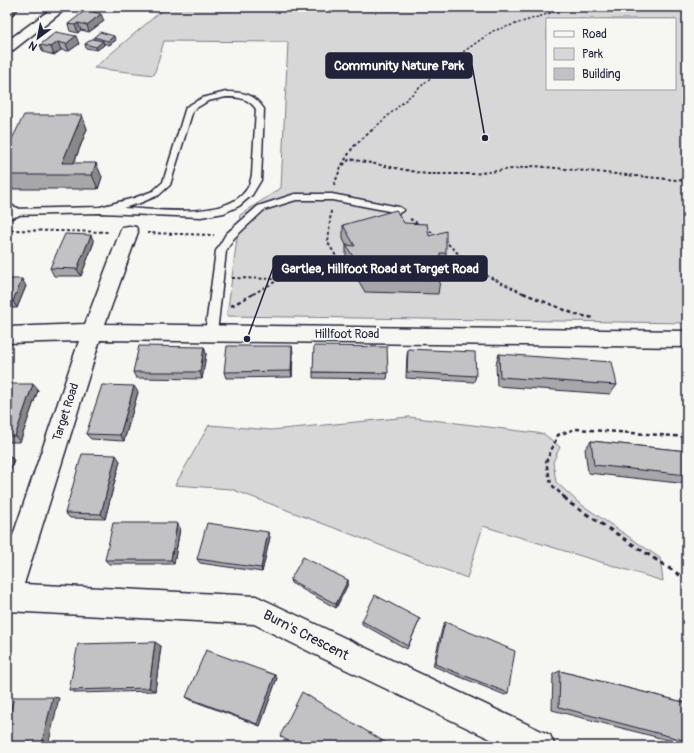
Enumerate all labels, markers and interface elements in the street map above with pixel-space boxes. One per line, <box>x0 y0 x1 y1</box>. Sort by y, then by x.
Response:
north arrow <box>18 18 58 58</box>
legend <box>546 18 676 90</box>
text: Road <box>582 27 607 42</box>
text: N <box>26 38 40 54</box>
text: Park <box>582 47 603 62</box>
callout: Community Nature Park <box>326 53 472 78</box>
text: Community Nature Park <box>334 58 465 74</box>
text: Building <box>582 67 621 82</box>
callout: Gartlea, Hillfoot Road at Target Road <box>273 256 487 281</box>
text: Gartlea, Hillfoot Road at Target Road <box>281 261 479 277</box>
street label: Hillfoot Road <box>315 327 380 342</box>
street label: Target Road <box>50 381 82 443</box>
street label: Burn's Crescent <box>260 606 352 664</box>

